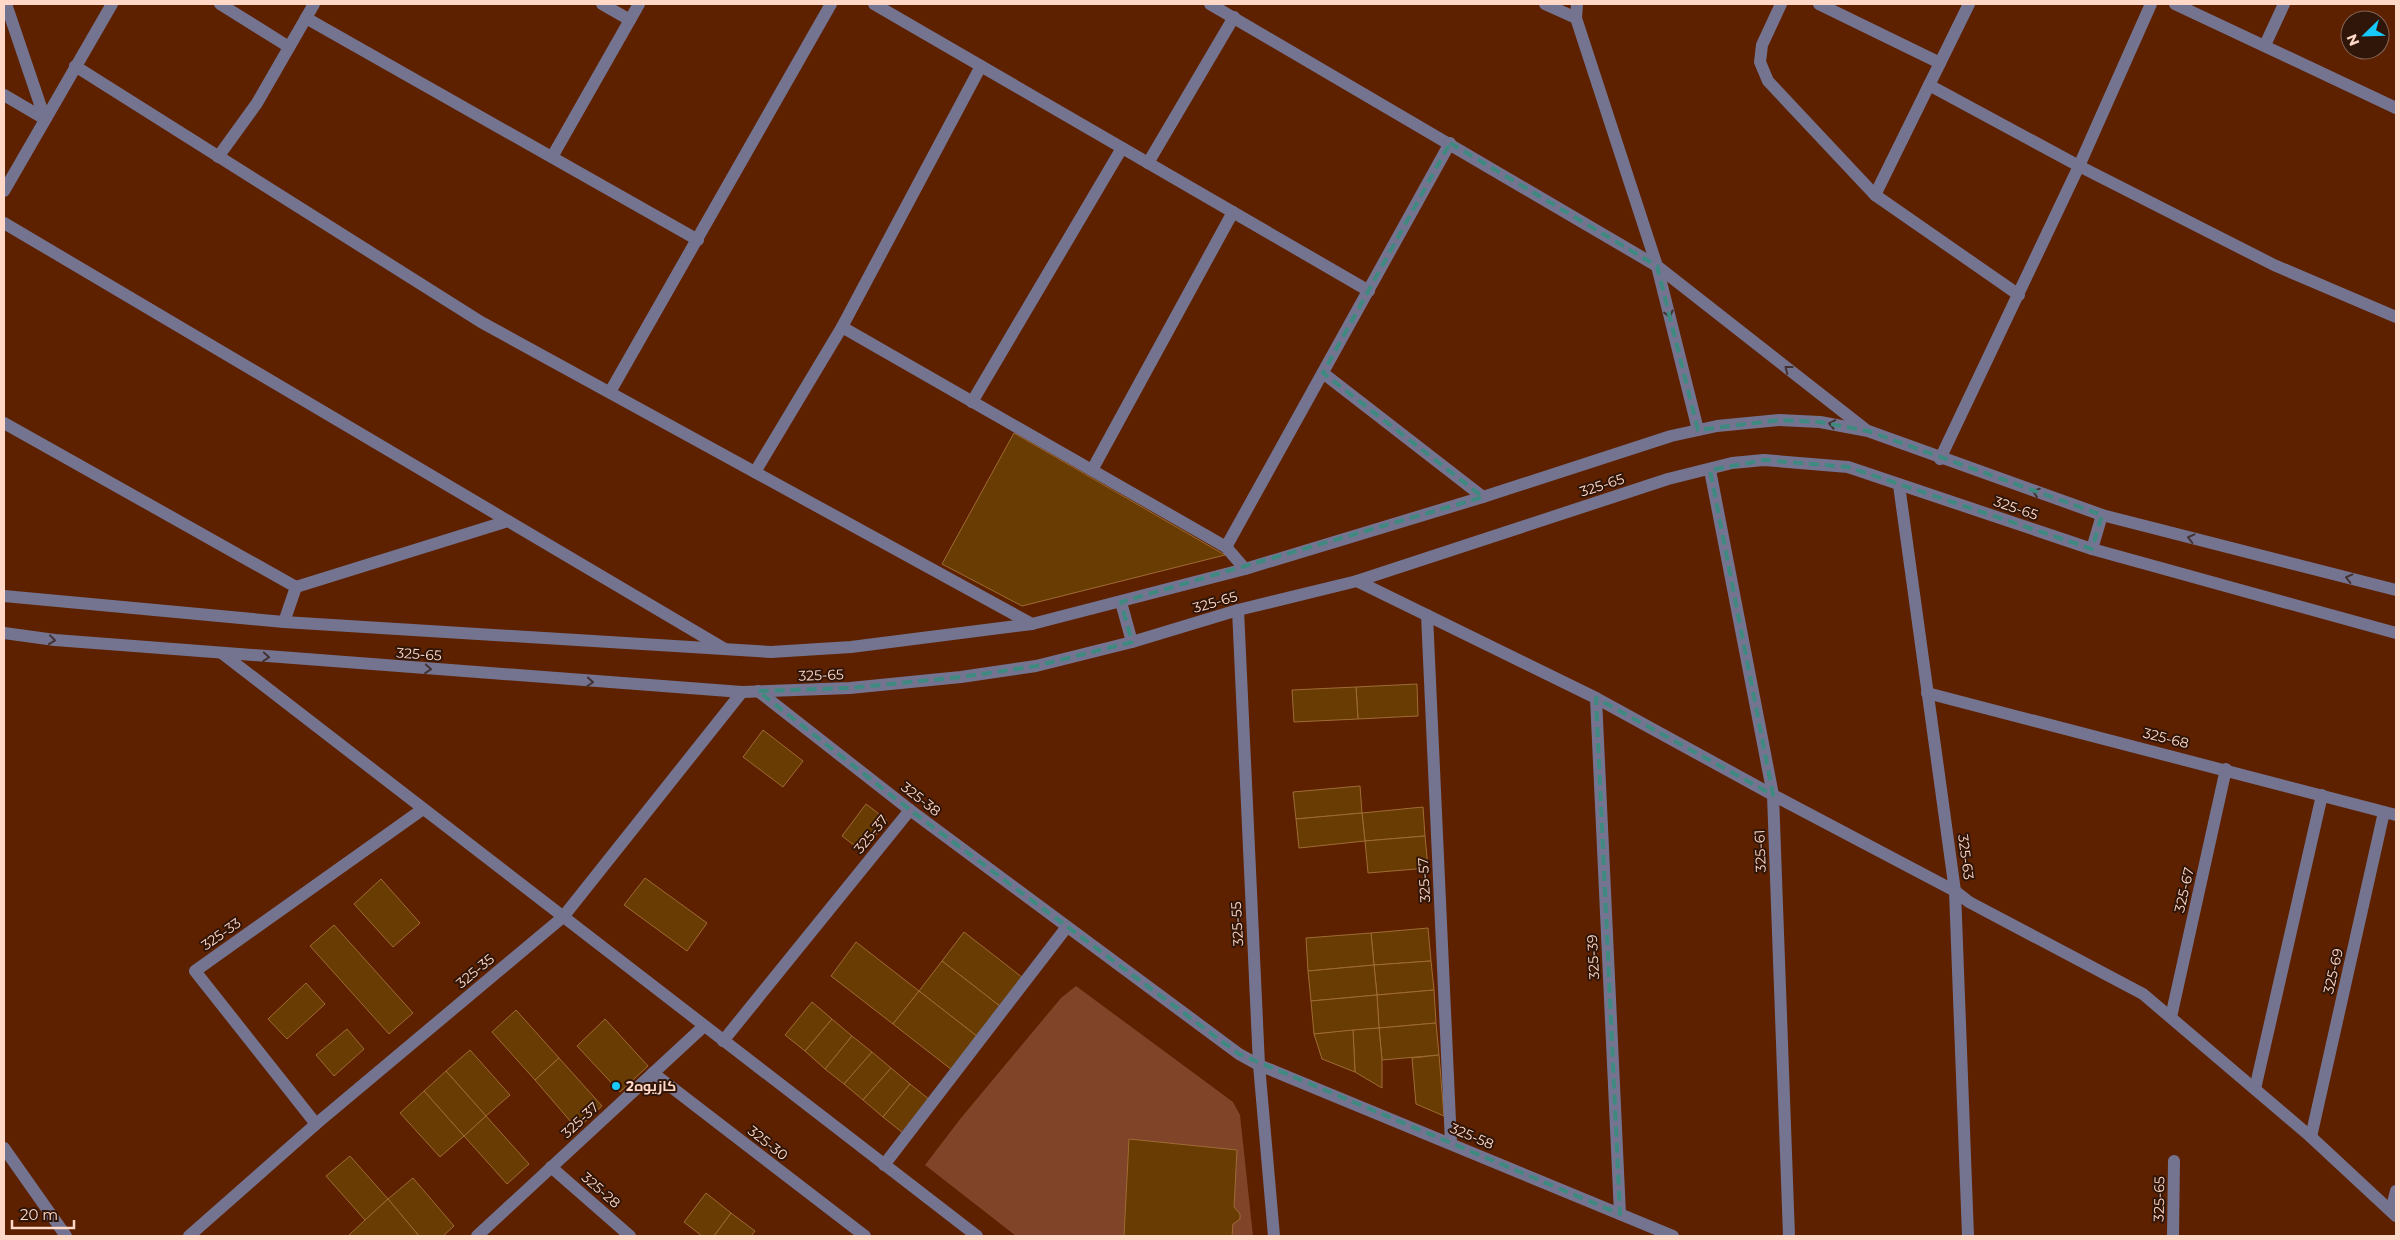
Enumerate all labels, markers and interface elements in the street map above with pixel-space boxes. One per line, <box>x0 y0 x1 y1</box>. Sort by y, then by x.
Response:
north arrow <box>2340 10 2390 60</box>
text: N <box>2343 31 2364 49</box>
one-way arrow <box>1663 309 1674 318</box>
one-way arrow <box>1784 366 1794 375</box>
one-way arrow <box>1828 420 1836 430</box>
street label: 325-65 <box>1578 469 1627 501</box>
one-way arrow <box>2032 488 2040 498</box>
street label: 325-65 <box>1992 492 2041 524</box>
one-way arrow <box>2187 533 2196 544</box>
one-way arrow <box>2344 573 2353 584</box>
street label: 325-65 <box>1191 587 1239 617</box>
one-way arrow <box>48 634 56 645</box>
street label: 325-65 <box>396 643 442 665</box>
one-way arrow <box>263 651 271 662</box>
one-way arrow <box>425 664 433 675</box>
street label: 325-65 <box>798 665 844 685</box>
one-way arrow <box>587 676 595 687</box>
street label: 325-68 <box>2141 724 2191 752</box>
street label: 325-38 <box>897 778 945 820</box>
street label: 325-37 <box>850 811 892 857</box>
street label: 325-61 <box>1750 829 1770 873</box>
street label: 325-63 <box>1954 833 1978 881</box>
street label: 325-57 <box>1414 857 1434 903</box>
street label: 325-67 <box>2170 866 2198 914</box>
street label: 325-55 <box>1227 901 1247 947</box>
street label: 325-33 <box>198 914 244 954</box>
street label: 325-39 <box>1583 934 1603 980</box>
street label: 325-69 <box>2319 946 2347 996</box>
street label: 325-35 <box>452 950 498 992</box>
place label: كازيوه2 <box>626 1077 676 1095</box>
marker: كازيوه2 <box>610 1080 622 1092</box>
street label: 325-37 <box>558 1098 602 1142</box>
street label: 325-58 <box>1447 1119 1497 1153</box>
street label: 325-30 <box>744 1122 792 1164</box>
street label: 325-28 <box>578 1168 624 1212</box>
street label: 325-65 <box>2150 1176 2168 1222</box>
scale bar <box>12 1198 75 1230</box>
text: 20 m <box>20 1205 58 1224</box>

